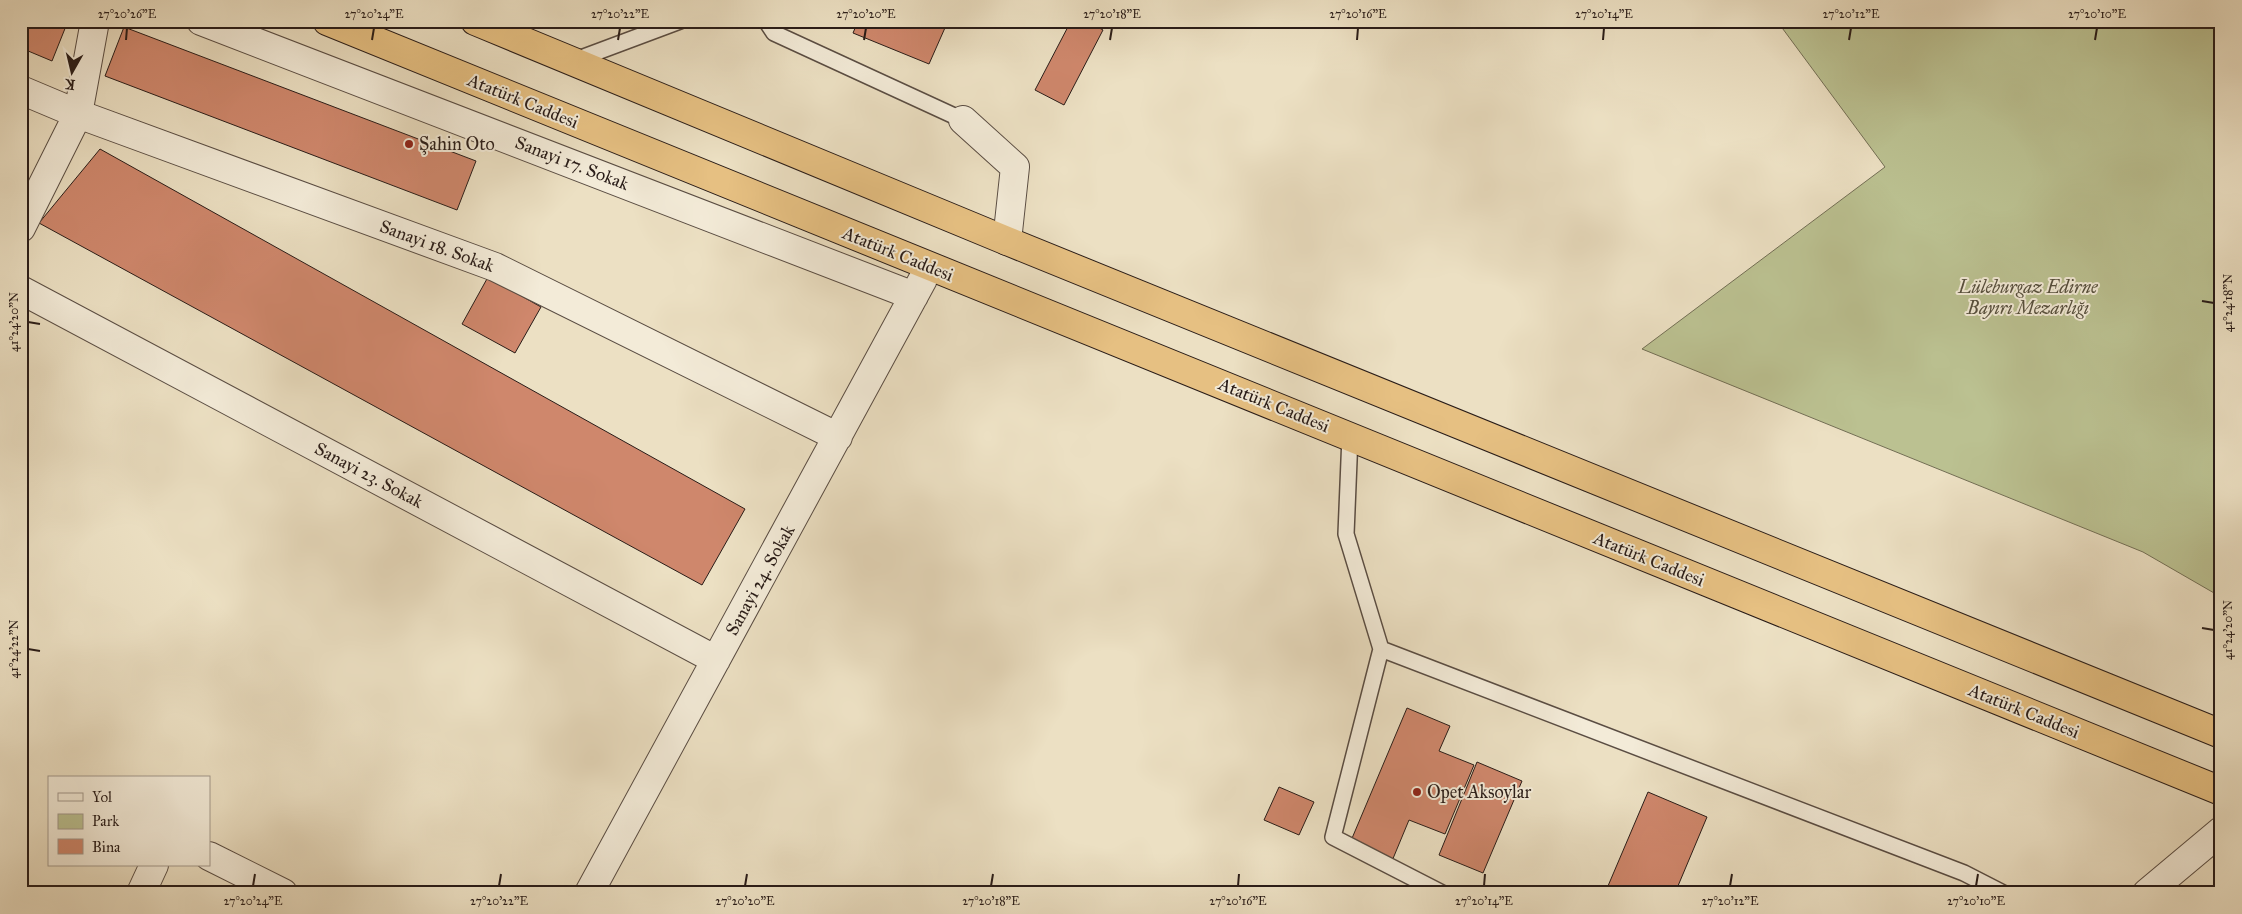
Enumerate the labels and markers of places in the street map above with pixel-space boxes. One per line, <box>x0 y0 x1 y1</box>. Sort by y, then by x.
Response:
place label: Şahin Oto <box>419 133 495 155</box>
marker: Şahin Oto <box>403 138 415 150</box>
place label: Opet Aksoylar <box>1427 781 1531 803</box>
marker: Opet Aksoylar <box>1411 786 1423 798</box>

